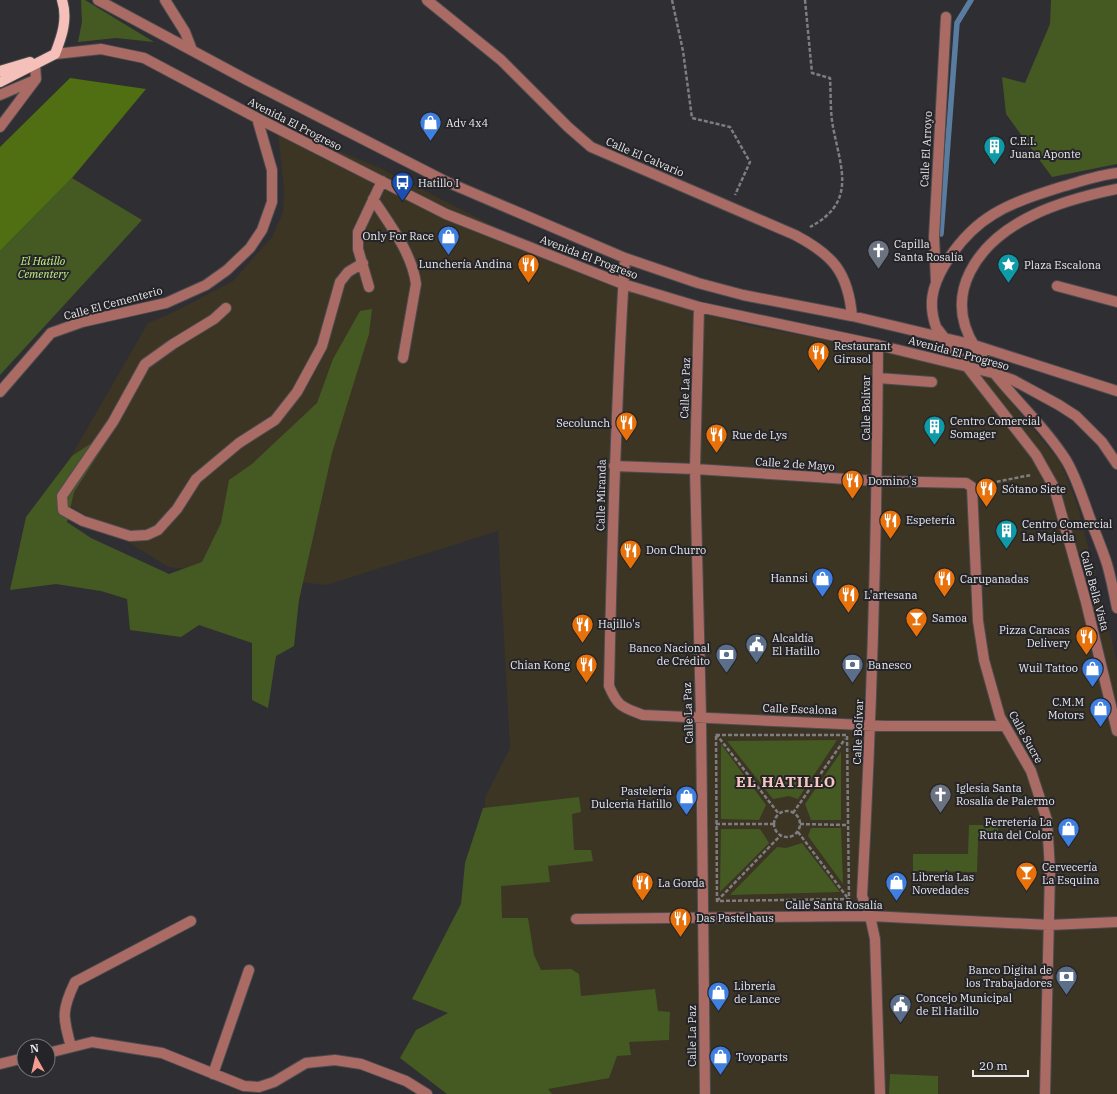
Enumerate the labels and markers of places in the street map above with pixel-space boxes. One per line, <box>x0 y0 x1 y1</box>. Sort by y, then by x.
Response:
shop icon: Adv 4x4 <box>418 110 444 143</box>
place label: Adv 4x4 <box>446 116 488 130</box>
building icon: C.E.I. Juana Aponte <box>982 134 1008 167</box>
place label: C.E.I. Juana Aponte <box>1010 134 1081 161</box>
bus stop icon: Hatillo I <box>390 170 416 203</box>
place label: Hatillo I <box>418 176 459 190</box>
shop icon: Only For Race <box>436 223 462 256</box>
place label: Only For Race <box>362 229 434 243</box>
church icon: Capilla Santa Rosalía <box>866 237 892 270</box>
place label: Capilla Santa Rosalía <box>894 237 964 264</box>
restaurant icon: Lunchería Andina <box>515 251 541 284</box>
place icon: Plaza Escalona <box>996 252 1022 285</box>
place label: Lunchería Andina <box>419 257 512 271</box>
place label: Plaza Escalona <box>1024 258 1101 272</box>
restaurant icon: Restaurant Girasol <box>805 339 831 372</box>
place label: Restaurant Girasol <box>834 339 891 366</box>
restaurant icon: Secolunch <box>613 410 639 443</box>
building icon: Centro Comercial Somager <box>922 414 948 447</box>
place label: Centro Comercial Somager <box>950 414 1040 441</box>
place label: Secolunch <box>556 416 610 430</box>
restaurant icon: Rue de Lys <box>704 422 730 455</box>
place label: Rue de Lys <box>732 428 787 442</box>
restaurant icon: Domino's <box>839 468 865 501</box>
place label: Domino's <box>868 474 917 488</box>
restaurant icon: Sótano Siete <box>973 476 999 509</box>
place label: Sótano Siete <box>1002 482 1066 496</box>
restaurant icon: Espetería <box>878 507 904 540</box>
place label: Espetería <box>906 513 955 527</box>
building icon: Centro Comercial La Majada <box>993 517 1019 550</box>
place label: Centro Comercial La Majada <box>1022 517 1112 544</box>
restaurant icon: Don Churro <box>618 537 644 570</box>
place label: Don Churro <box>646 543 706 557</box>
shop icon: Hannsi <box>810 565 836 598</box>
restaurant icon: Carupanadas <box>931 566 957 599</box>
place label: Hannsi <box>770 571 809 585</box>
place label: Carupanadas <box>960 572 1029 586</box>
restaurant icon: L'artesana <box>836 582 862 615</box>
place label: L'artesana <box>864 588 918 602</box>
bar icon: Samoa <box>903 605 929 638</box>
restaurant icon: Hajillo's <box>570 611 596 644</box>
place label: Samoa <box>932 611 967 625</box>
place label: Hajillo's <box>598 617 640 631</box>
place label: Pizza Caracas Delivery <box>999 623 1070 650</box>
restaurant icon: Pizza Caracas Delivery <box>1073 623 1099 656</box>
public building icon: Alcaldía El Hatillo <box>744 631 770 664</box>
place label: Alcaldía El Hatillo <box>772 631 820 658</box>
place label: Banco Nacional de Crédito <box>629 641 710 668</box>
bank icon: Banco Nacional de Crédito <box>713 641 739 674</box>
restaurant icon: Chian Kong <box>573 652 599 685</box>
bank icon: Banesco <box>840 652 866 685</box>
shop icon: Wuil Tattoo <box>1080 655 1106 688</box>
place label: Chian Kong <box>510 658 570 672</box>
place label: Banesco <box>868 658 911 672</box>
place label: Wuil Tattoo <box>1019 661 1078 675</box>
place label: C.M.M Motors <box>1048 695 1084 722</box>
shop icon: C.M.M Motors <box>1087 695 1113 728</box>
church icon: Iglesia Santa Rosalía de Palermo <box>928 781 954 814</box>
place label: Iglesia Santa Rosalía de Palermo <box>956 781 1055 808</box>
place label: Pastelería Dulceria Hatillo <box>591 784 672 811</box>
shop icon: Pastelería Dulceria Hatillo <box>674 784 700 817</box>
place label: Ferretería La Ruta del Color <box>979 815 1052 842</box>
shop icon: Ferretería La Ruta del Color <box>1055 815 1081 848</box>
bar icon: Cervecería La Esquina <box>1013 860 1039 893</box>
place label: Cervecería La Esquina <box>1042 860 1099 887</box>
restaurant icon: La Gorda <box>629 870 655 903</box>
shop icon: Librería Las Novedades <box>883 870 909 903</box>
place label: Librería Las Novedades <box>912 870 974 897</box>
place label: La Gorda <box>658 876 705 890</box>
restaurant icon: Das Pastelhaus <box>668 905 694 938</box>
place label: Das Pastelhaus <box>696 911 774 925</box>
place label: Banco Digital de los Trabajadores <box>966 963 1052 990</box>
bank icon: Banco Digital de los Trabajadores <box>1054 963 1080 996</box>
shop icon: Librería de Lance <box>706 979 732 1012</box>
place label: Librería de Lance <box>734 979 780 1006</box>
public building icon: Concejo Municipal de El Hatillo <box>888 991 914 1024</box>
place label: Concejo Municipal de El Hatillo <box>916 991 1012 1018</box>
shop icon: Toyoparts <box>707 1044 733 1077</box>
place label: Toyoparts <box>736 1050 788 1064</box>

